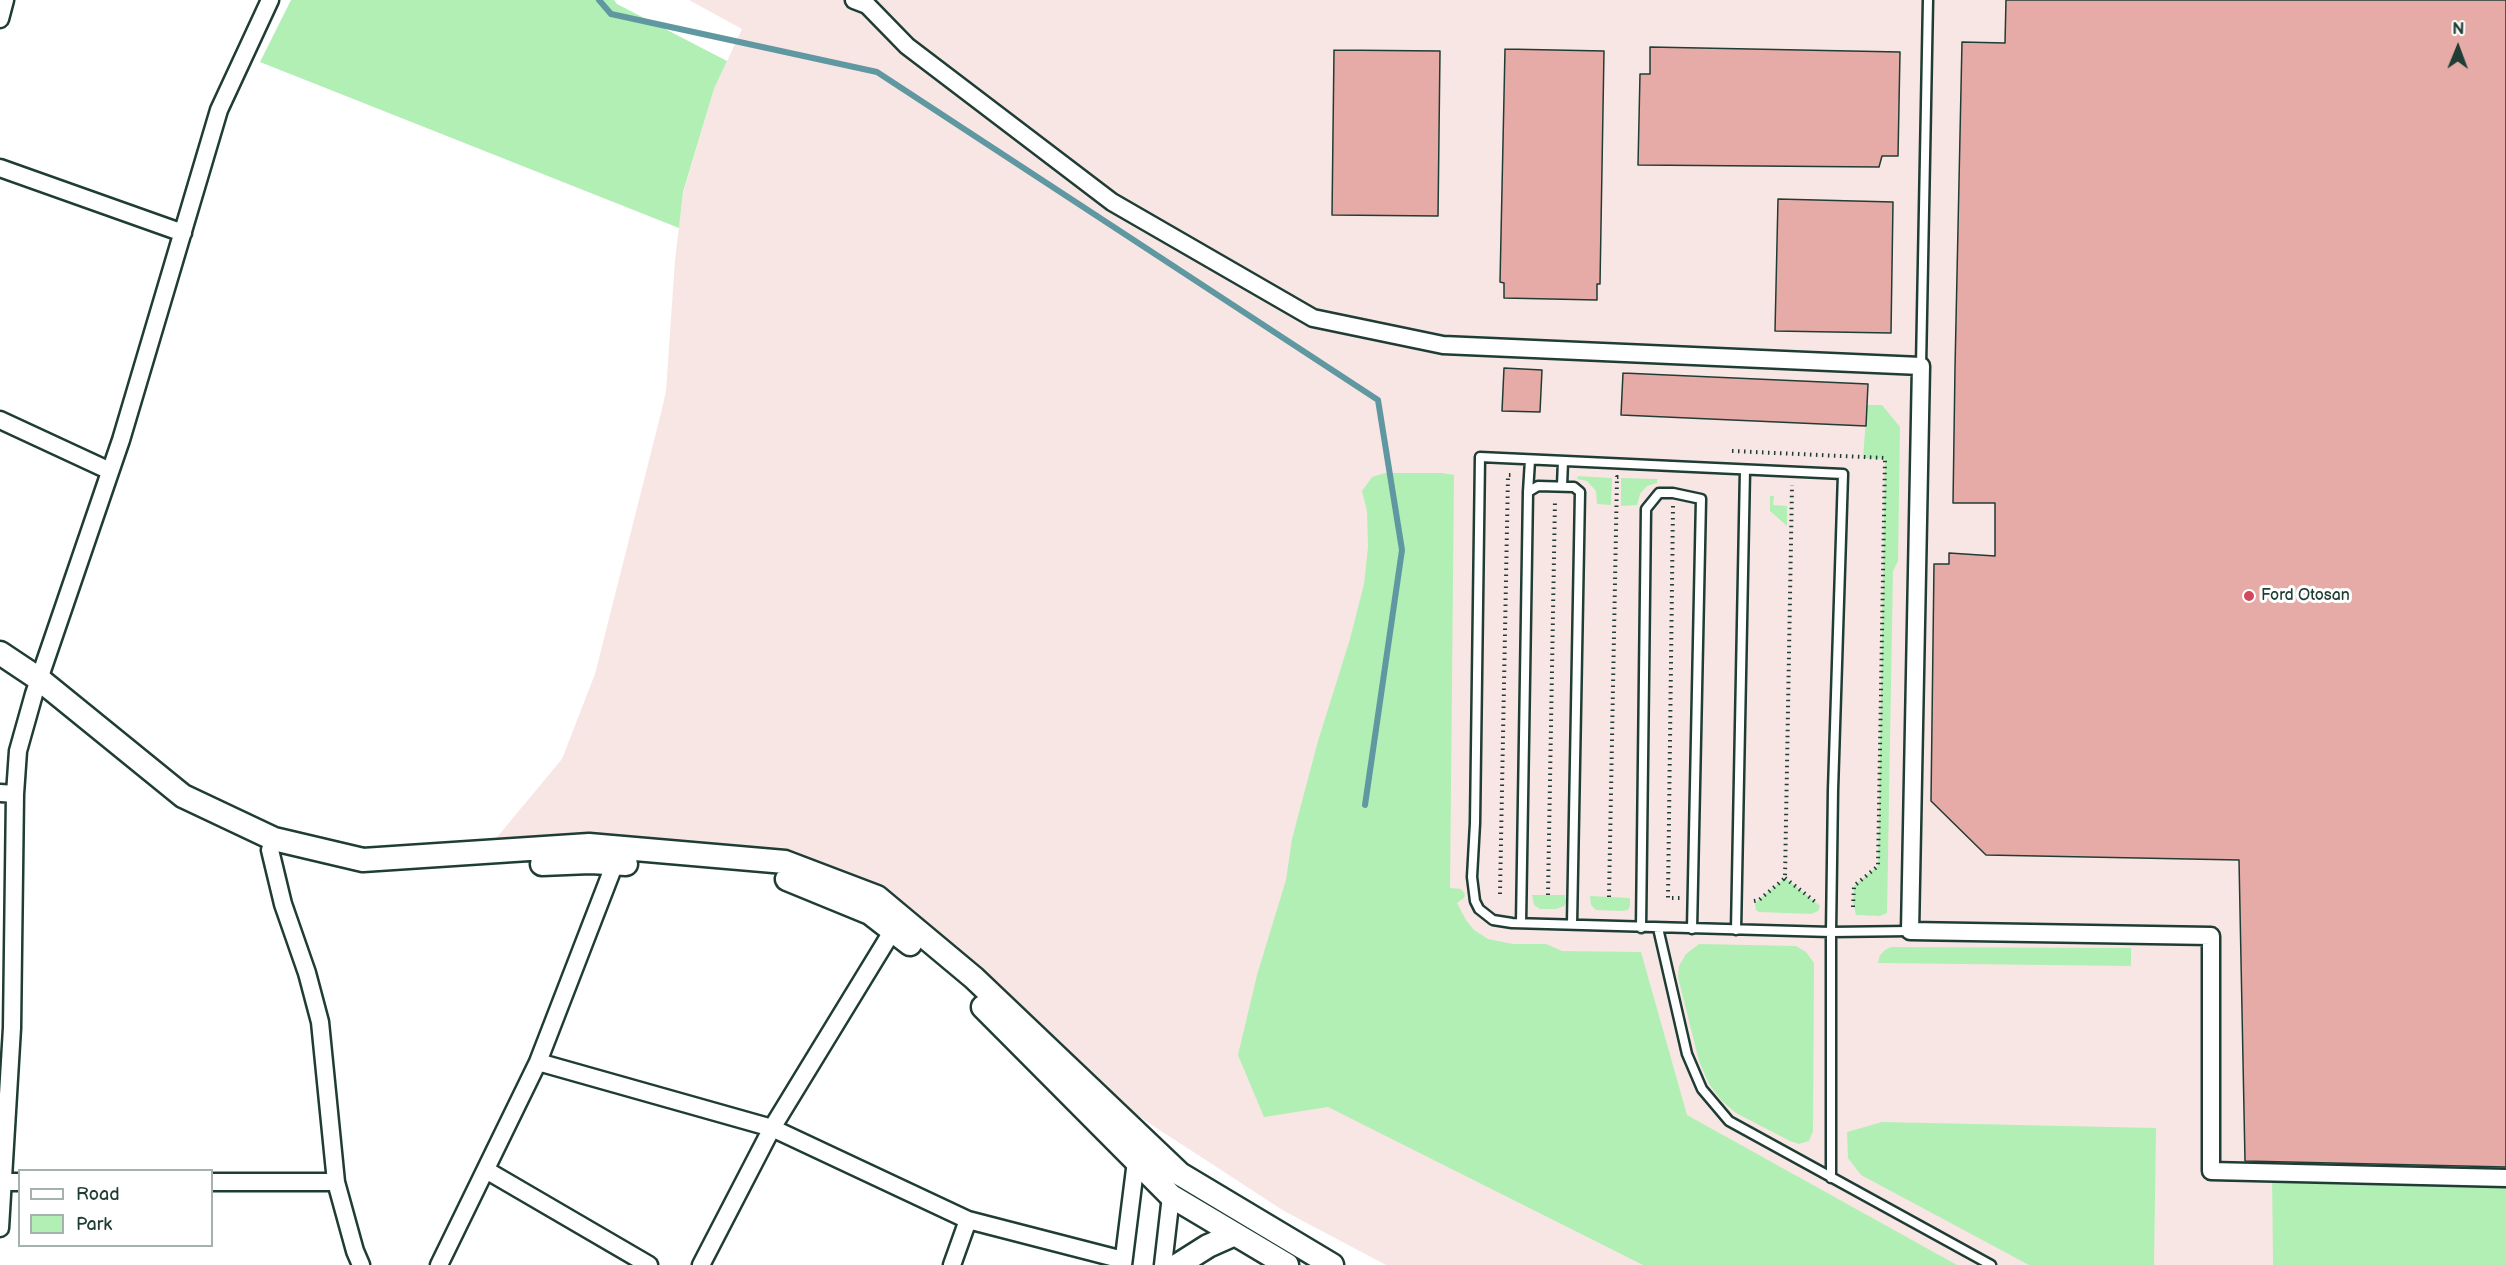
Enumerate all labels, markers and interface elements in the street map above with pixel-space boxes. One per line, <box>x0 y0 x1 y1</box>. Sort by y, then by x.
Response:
north arrow <box>2428 18 2488 78</box>
text: N <box>2452 20 2465 39</box>
place label: Ford Otosan <box>2261 586 2350 606</box>
marker: Ford Otosan <box>2242 589 2256 603</box>
legend <box>18 1169 213 1247</box>
text: Road <box>76 1184 120 1205</box>
text: Park <box>76 1214 112 1235</box>

